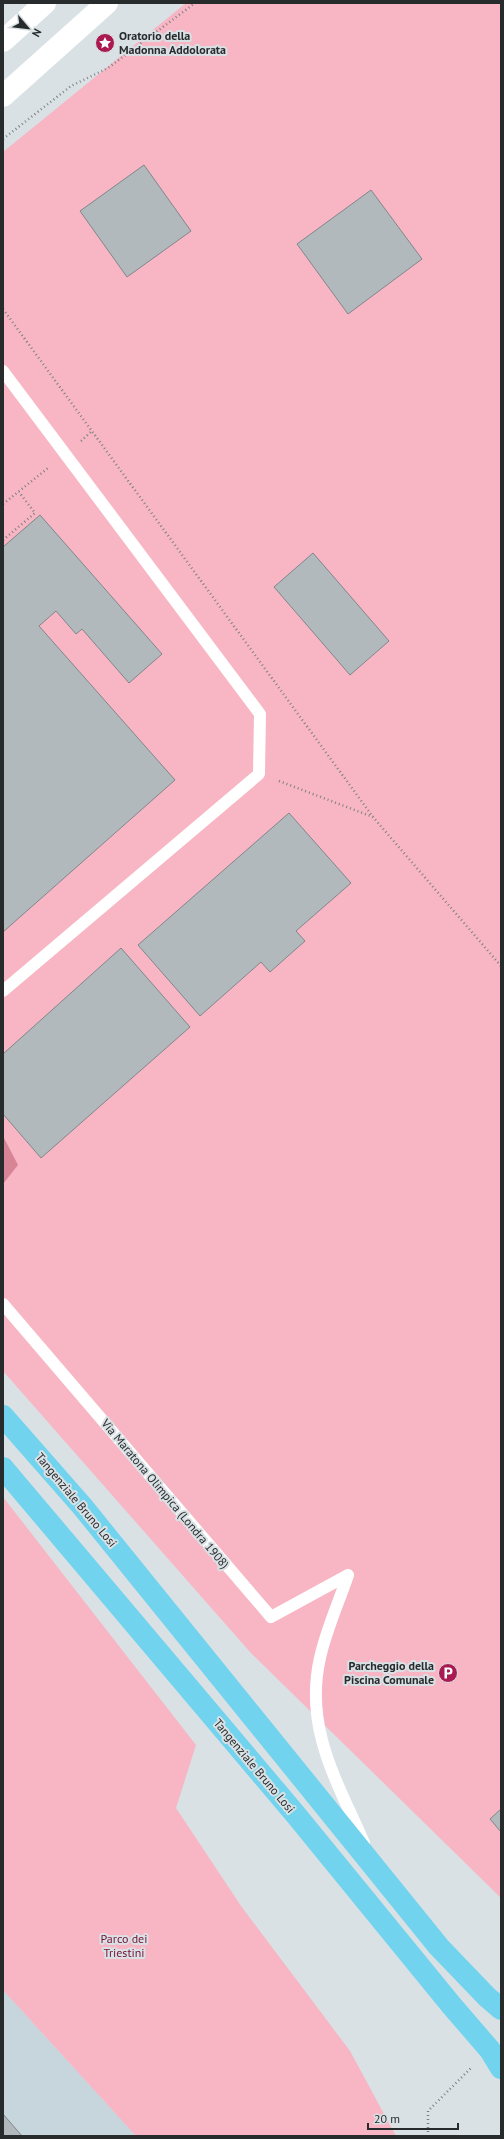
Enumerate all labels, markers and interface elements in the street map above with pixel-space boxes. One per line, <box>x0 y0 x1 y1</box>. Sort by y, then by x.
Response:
north arrow <box>8 8 48 48</box>
text: N <box>29 26 45 39</box>
place label: Oratorio della Madonna Addolorata <box>119 28 226 57</box>
place icon: Oratorio della Madonna Addolorata <box>94 32 116 54</box>
street label: Via Maratona Olimpica (Londra 1908) <box>98 1415 232 1572</box>
street label: Tangenziale Bruno Losi <box>33 1450 120 1550</box>
place label: Parcheggio della Piscina Comunale <box>344 1658 434 1687</box>
parking icon: Parcheggio della Piscina Comunale <box>437 1662 459 1684</box>
street label: Tangenziale Bruno Losi <box>211 1716 298 1816</box>
park label: Parco dei Triestini <box>101 1931 147 1960</box>
scale bar <box>368 2105 458 2131</box>
text: 20 m <box>374 2111 400 2126</box>

